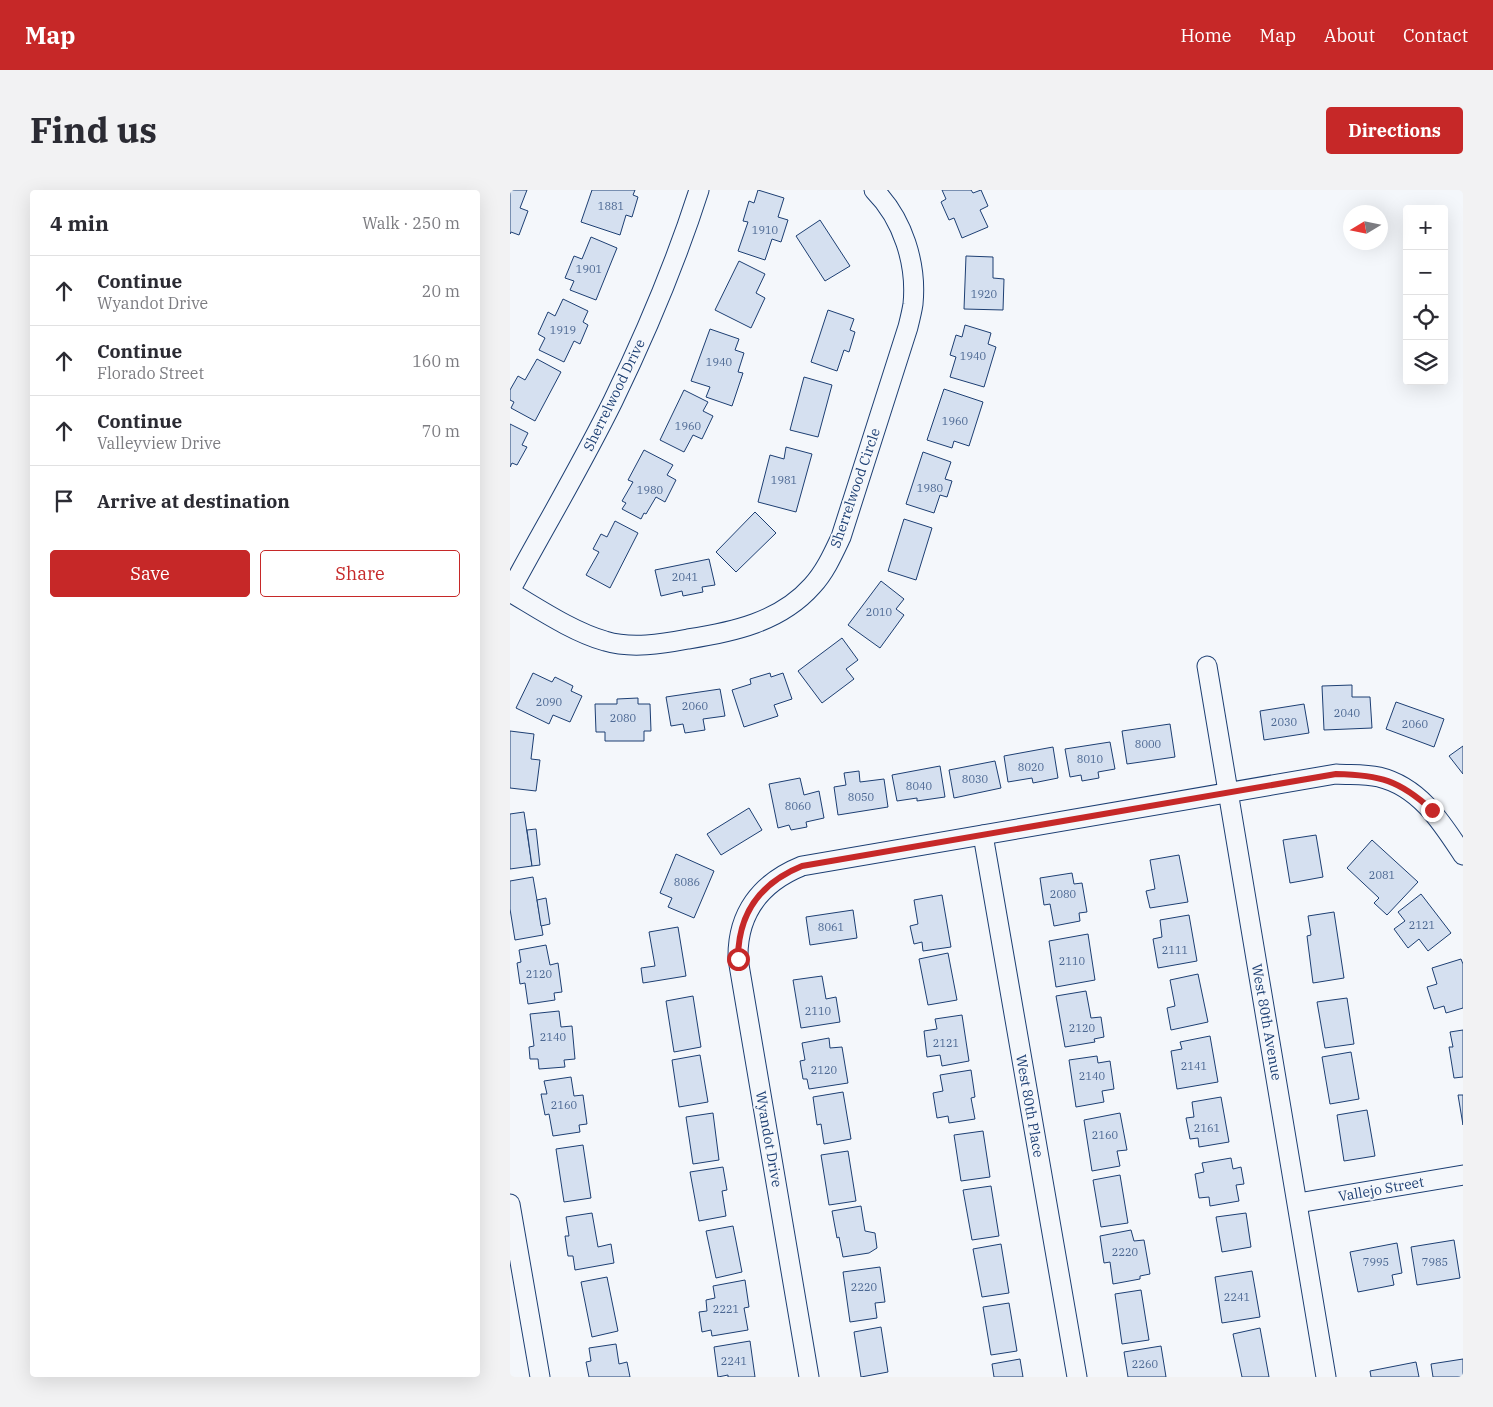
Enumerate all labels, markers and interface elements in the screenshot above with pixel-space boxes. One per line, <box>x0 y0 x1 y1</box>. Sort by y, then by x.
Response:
text: Map <box>25 19 75 51</box>
text: Home <box>1180 24 1232 47</box>
text: Map <box>1260 24 1296 47</box>
text: About <box>1324 24 1375 47</box>
text: Contact <box>1403 24 1468 47</box>
text: Find us <box>30 107 157 153</box>
button: Directions <box>1326 107 1463 154</box>
house number: 1881 <box>598 199 624 213</box>
north arrow <box>1343 205 1388 250</box>
map controls <box>1403 205 1448 385</box>
button: + <box>1403 205 1448 250</box>
text: 4 min <box>50 209 109 237</box>
text: Walk · 250 m <box>362 213 460 233</box>
house number: 1910 <box>752 223 779 237</box>
button: − <box>1403 250 1448 295</box>
house number: 1901 <box>576 262 602 276</box>
text: Continue <box>97 269 182 293</box>
icon: ahead <box>50 277 78 305</box>
text: 20 m <box>422 281 460 301</box>
house number: 1920 <box>971 287 998 301</box>
text: Wyandot Drive <box>97 293 208 313</box>
button: locate <box>1403 295 1448 340</box>
house number: 1919 <box>550 323 576 337</box>
street label: Sherrelwood Drive <box>579 336 649 454</box>
text: Continue <box>97 339 182 363</box>
button: layers <box>1403 340 1448 385</box>
icon: ahead <box>50 347 78 375</box>
house number: 1940 <box>960 349 987 363</box>
text: 160 m <box>412 351 460 371</box>
house number: 1940 <box>706 355 733 369</box>
text: Florado Street <box>97 363 204 383</box>
text: Continue <box>97 409 182 433</box>
house number: 1960 <box>942 414 969 428</box>
icon: ahead <box>50 417 78 445</box>
house number: 1960 <box>675 419 702 433</box>
text: 70 m <box>422 421 460 441</box>
street label: Sherrelwood Circle <box>826 426 884 550</box>
text: Valleyview Drive <box>97 433 221 453</box>
house number: 1981 <box>771 473 797 487</box>
house number: 1980 <box>917 481 944 495</box>
house number: 1980 <box>637 483 664 497</box>
icon: arrive <box>50 487 78 515</box>
text: Arrive at destination <box>97 489 290 513</box>
button: Save <box>50 550 250 597</box>
button: Share <box>260 550 460 597</box>
house number: 2041 <box>672 570 698 584</box>
house number: 2010 <box>866 605 893 619</box>
house number: 2090 <box>536 695 563 709</box>
house number: 2060 <box>682 699 709 713</box>
house number: 2040 <box>1334 706 1361 720</box>
house number: 2080 <box>610 711 637 725</box>
house number: 2030 <box>1271 715 1298 729</box>
house number: 2060 <box>1402 717 1429 731</box>
house number: 8000 <box>1135 737 1162 751</box>
house number: 8010 <box>1077 752 1104 766</box>
house number: 8020 <box>1018 760 1045 774</box>
house number: 8030 <box>962 772 989 786</box>
house number: 8040 <box>906 779 933 793</box>
house number: 8050 <box>848 790 875 804</box>
house number: 8060 <box>785 799 812 813</box>
route end <box>1421 799 1444 822</box>
house number: 2081 <box>1369 868 1395 882</box>
house number: 8086 <box>674 875 700 889</box>
house number: 2080 <box>1050 887 1077 901</box>
house number: 2121 <box>1409 918 1435 932</box>
house number: 8061 <box>818 920 844 934</box>
house number: 2111 <box>1162 943 1188 957</box>
route start <box>727 948 750 971</box>
house number: 2110 <box>1059 954 1086 968</box>
street label: West 80th Avenue <box>1248 962 1286 1082</box>
house number: 2120 <box>526 967 553 981</box>
house number: 2110 <box>805 1004 832 1018</box>
house number: 2120 <box>1069 1021 1096 1035</box>
house number: 2140 <box>540 1030 567 1044</box>
house number: 2121 <box>933 1036 959 1050</box>
street label: West 80th Place <box>1012 1053 1048 1159</box>
house number: 2141 <box>1181 1059 1207 1073</box>
house number: 2120 <box>811 1063 838 1077</box>
house number: 2140 <box>1079 1069 1106 1083</box>
street label: Wyandot Drive <box>752 1090 786 1188</box>
house number: 2160 <box>551 1098 578 1112</box>
house number: 2161 <box>1194 1121 1220 1135</box>
house number: 2160 <box>1092 1128 1119 1142</box>
street label: Vallejo Street <box>1337 1173 1425 1205</box>
house number: 2220 <box>1112 1245 1139 1259</box>
house number: 7995 <box>1363 1255 1389 1269</box>
house number: 7985 <box>1422 1255 1448 1269</box>
house number: 2220 <box>851 1280 878 1294</box>
house number: 2241 <box>1224 1290 1250 1304</box>
house number: 2221 <box>713 1302 739 1316</box>
house number: 2241 <box>721 1354 747 1368</box>
house number: 2260 <box>1132 1357 1159 1371</box>

